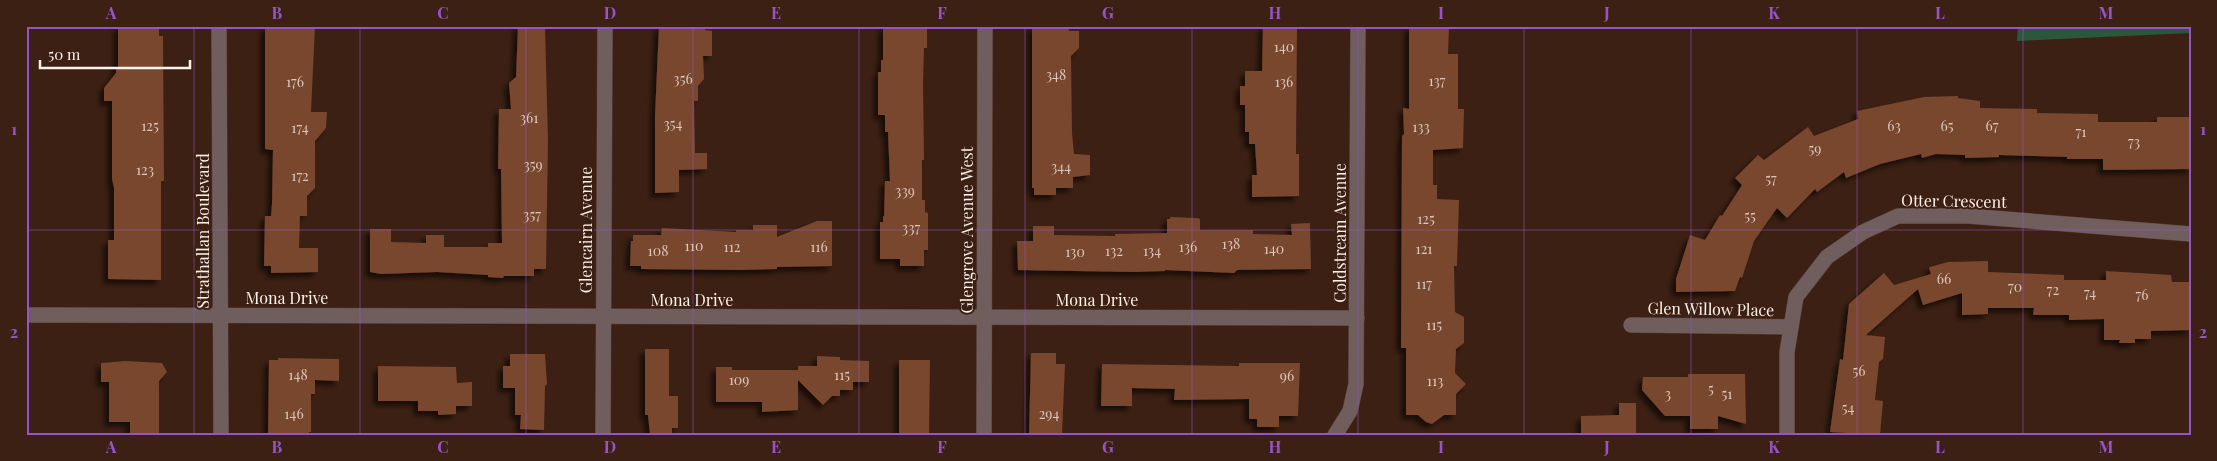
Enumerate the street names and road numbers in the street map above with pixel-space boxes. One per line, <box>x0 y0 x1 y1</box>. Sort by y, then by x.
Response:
street label: Glengrove Avenue West <box>956 146 977 313</box>
street label: Strathallan Boulevard <box>192 153 213 309</box>
street label: Coldstream Avenue <box>1329 163 1350 303</box>
street label: Glencairn Avenue <box>575 167 596 293</box>
street label: Otter Crescent <box>1901 189 2007 212</box>
street label: Mona Drive <box>246 287 328 308</box>
street label: Mona Drive <box>651 289 733 310</box>
street label: Mona Drive <box>1056 289 1138 310</box>
street label: Glen Willow Place <box>1648 297 1775 320</box>

